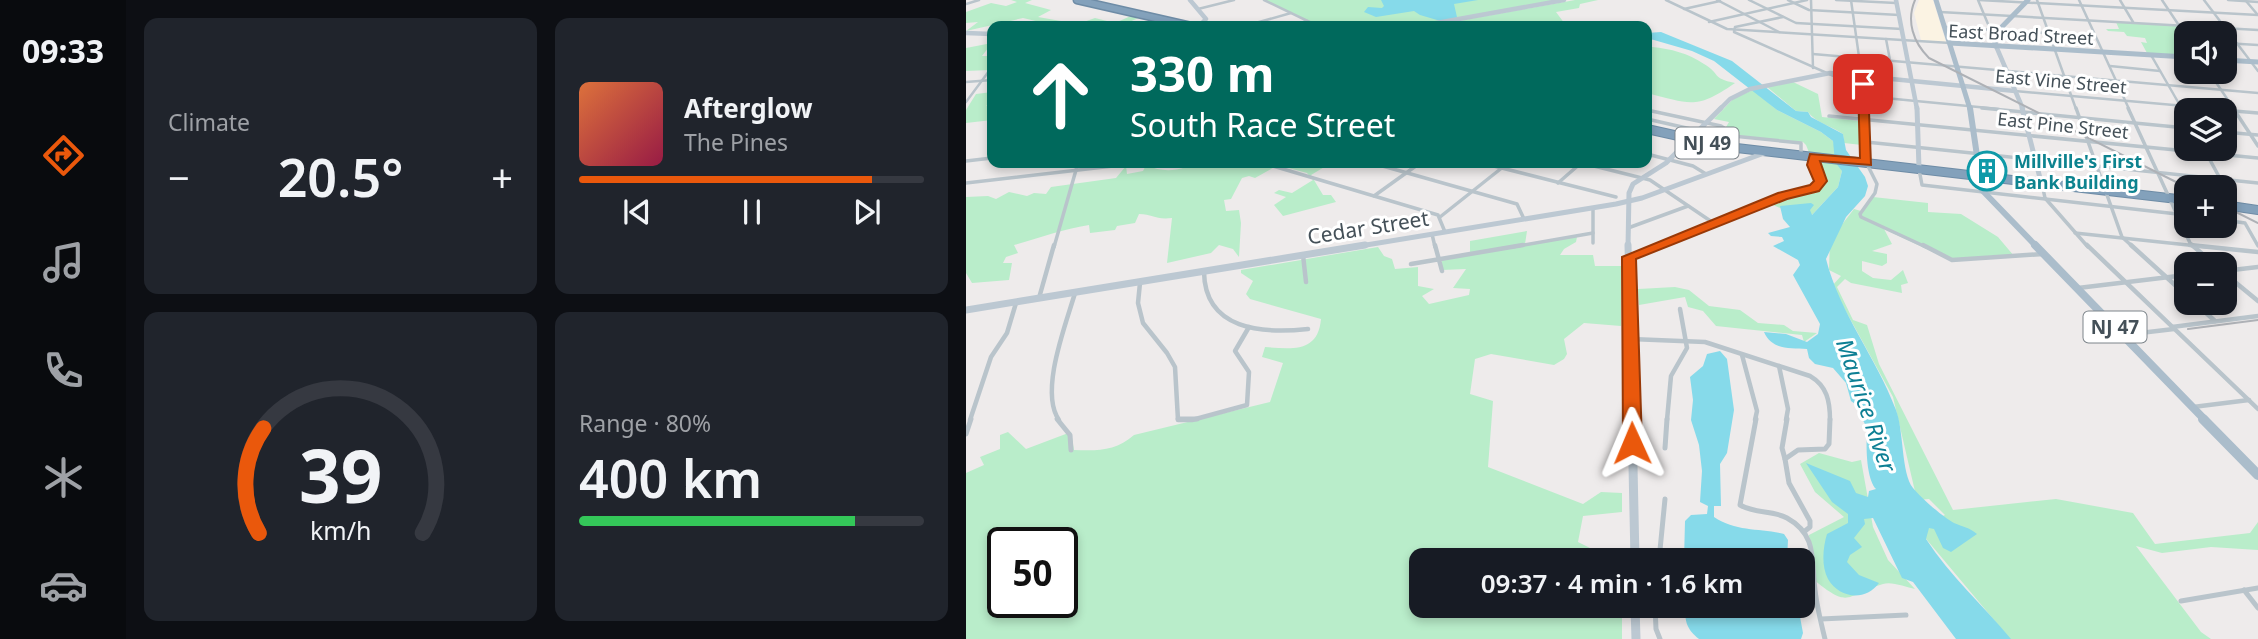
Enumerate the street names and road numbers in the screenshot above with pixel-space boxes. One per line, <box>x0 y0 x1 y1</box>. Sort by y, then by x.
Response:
street label: East Broad Street <box>1948 18 2095 50</box>
street label: East Vine Street <box>1994 63 2128 99</box>
street label: East Pine Street <box>1996 106 2130 144</box>
road number: NJ 49 <box>1676 127 1738 158</box>
street label: Cedar Street <box>1305 204 1431 250</box>
road number: NJ 47 <box>2084 312 2146 342</box>

